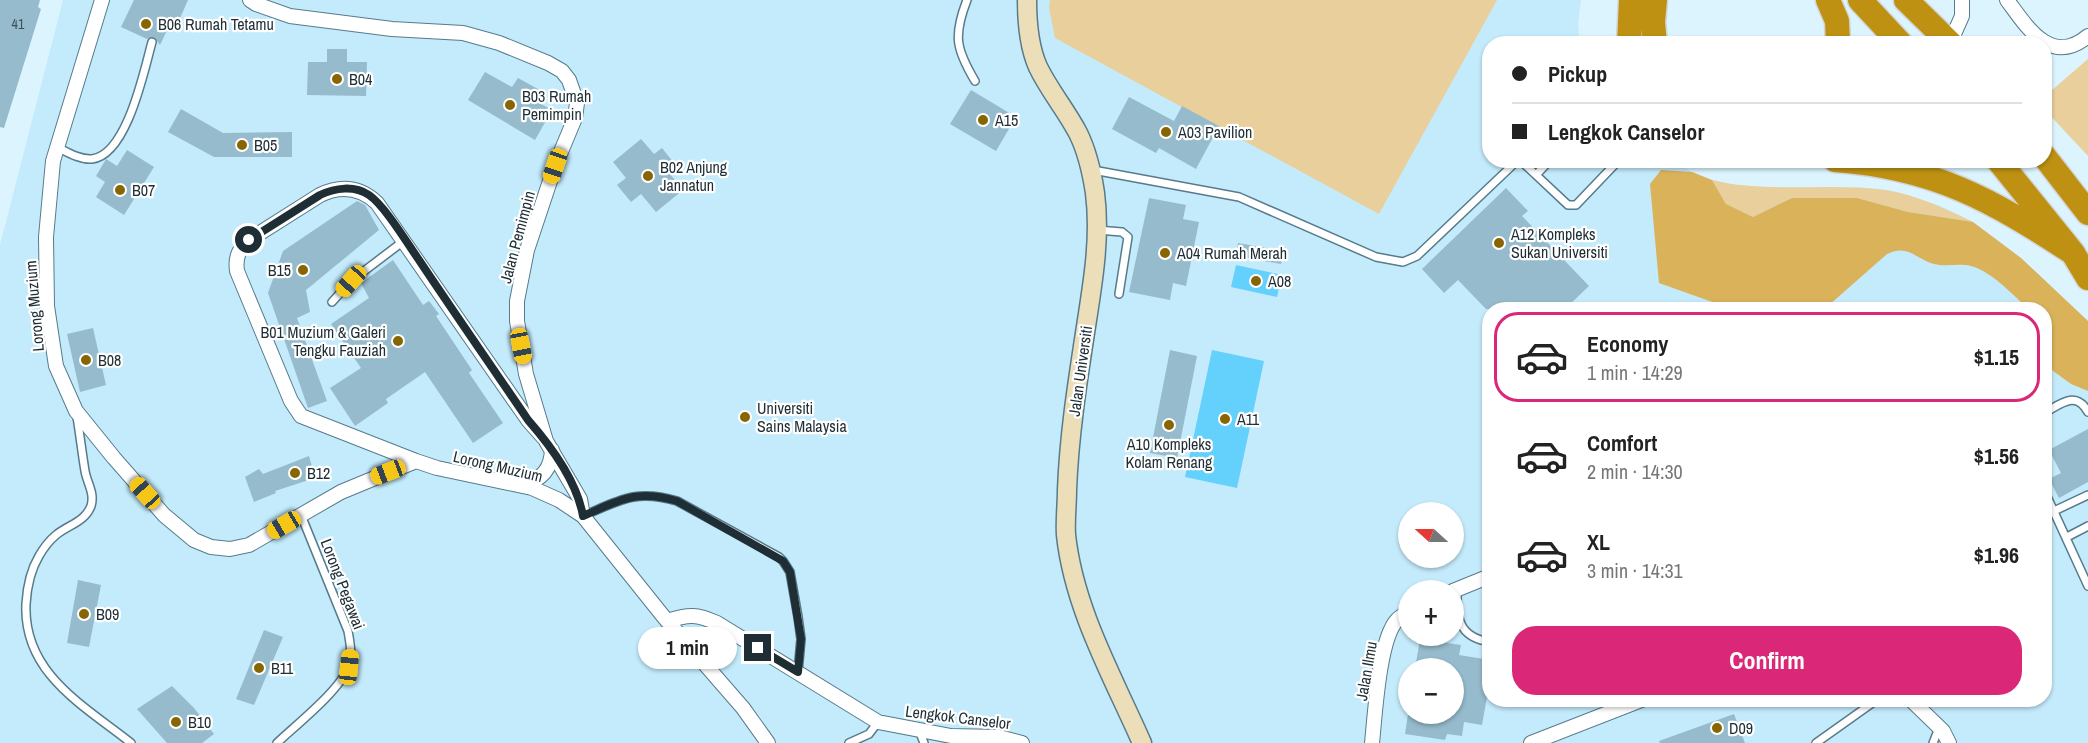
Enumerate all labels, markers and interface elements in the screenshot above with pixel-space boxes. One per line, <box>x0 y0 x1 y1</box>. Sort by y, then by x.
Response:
place label: B06 Rumah Tetamu <box>158 13 274 35</box>
house number: 41 <box>12 15 25 33</box>
marker: B06 Rumah Tetamu <box>139 17 153 31</box>
text: Pickup <box>1548 59 1607 89</box>
place label: B04 <box>349 68 372 90</box>
marker: B04 <box>330 72 344 86</box>
place label: B03 Rumah Pemimpin <box>522 85 591 125</box>
marker: B03 Rumah Pemimpin <box>503 98 517 112</box>
place label: A15 <box>994 109 1018 131</box>
marker: A15 <box>976 113 990 127</box>
text: Lengkok Canselor <box>1548 117 1704 147</box>
place label: A03 Pavilion <box>1177 121 1252 143</box>
marker: A03 Pavilion <box>1159 125 1173 139</box>
place label: B05 <box>254 134 277 156</box>
marker: B05 <box>235 138 249 152</box>
car <box>541 146 569 186</box>
place label: B02 Anjung Jannatun <box>660 156 728 196</box>
marker: B02 Anjung Jannatun <box>641 169 655 183</box>
place label: B07 <box>132 179 155 201</box>
marker: B07 <box>113 183 127 197</box>
street label: Jalan Pemimpin <box>494 188 540 286</box>
place label: A12 Kompleks Sukan Universiti <box>1510 223 1608 263</box>
route start <box>235 226 262 253</box>
marker: A12 Kompleks Sukan Universiti <box>1492 236 1506 250</box>
place label: A04 Rumah Merah <box>1176 242 1287 264</box>
marker: A04 Rumah Merah <box>1158 246 1172 260</box>
place label: B15 <box>268 259 291 281</box>
street label: Lorong Muzium <box>19 260 49 352</box>
car <box>332 262 370 300</box>
marker: B15 <box>296 263 310 277</box>
place label: A08 <box>1267 270 1291 292</box>
marker: A08 <box>1249 274 1263 288</box>
place label: B01 Muzium & Galeri Tengku Fauziah <box>261 321 386 361</box>
street label: Jalan Universiti <box>1063 324 1097 418</box>
car <box>509 327 533 365</box>
text: Economy <box>1587 329 1668 359</box>
icon: car <box>1515 330 1569 384</box>
marker: B01 Muzium & Galeri Tengku Fauziah <box>391 334 405 348</box>
text: $1.15 <box>1974 342 2019 372</box>
place label: B08 <box>98 349 121 371</box>
marker: B08 <box>79 353 93 367</box>
text: 1 min · 14:29 <box>1587 359 1683 386</box>
place label: Universiti Sains Malaysia <box>757 397 847 437</box>
place label: A11 <box>1236 408 1260 430</box>
marker: Universiti Sains Malaysia <box>738 410 752 424</box>
marker: A11 <box>1218 412 1232 426</box>
marker: A10 Kompleks Kolam Renang <box>1162 418 1176 432</box>
text: Comfort <box>1587 428 1657 458</box>
icon: car <box>1515 429 1569 483</box>
place label: A10 Kompleks Kolam Renang <box>1126 433 1213 473</box>
text: $1.56 <box>1974 441 2019 471</box>
street label: Lorong Muzium <box>451 445 545 487</box>
car <box>368 457 408 487</box>
text: 2 min · 14:30 <box>1587 458 1683 485</box>
place label: B12 <box>307 462 330 484</box>
marker: B12 <box>288 466 302 480</box>
car <box>126 474 164 512</box>
north arrow <box>1398 502 1464 568</box>
map controls <box>1398 502 1464 724</box>
car <box>264 508 304 542</box>
text: XL <box>1587 527 1610 557</box>
icon: car <box>1515 528 1569 582</box>
street label: Lorong Pegawai <box>316 535 370 633</box>
text: $1.96 <box>1974 540 2019 570</box>
text: 3 min · 14:31 <box>1587 557 1683 584</box>
button: + <box>1398 580 1464 646</box>
place label: B09 <box>96 603 119 625</box>
marker: B09 <box>77 607 91 621</box>
button: Confirm <box>1512 626 2022 695</box>
callout: 1 min <box>638 627 737 669</box>
text: 1 min <box>666 634 709 661</box>
route end <box>744 634 771 661</box>
street label: Jalan Ilmu <box>1350 640 1382 702</box>
car <box>338 648 360 686</box>
place label: B11 <box>271 657 294 679</box>
button: − <box>1398 658 1464 724</box>
marker: B11 <box>252 661 266 675</box>
street label: Lengkok Canselor <box>904 700 1012 734</box>
place label: B10 <box>188 711 211 733</box>
marker: B10 <box>169 715 183 729</box>
place label: D09 <box>1729 717 1753 739</box>
marker: D09 <box>1710 721 1724 735</box>

